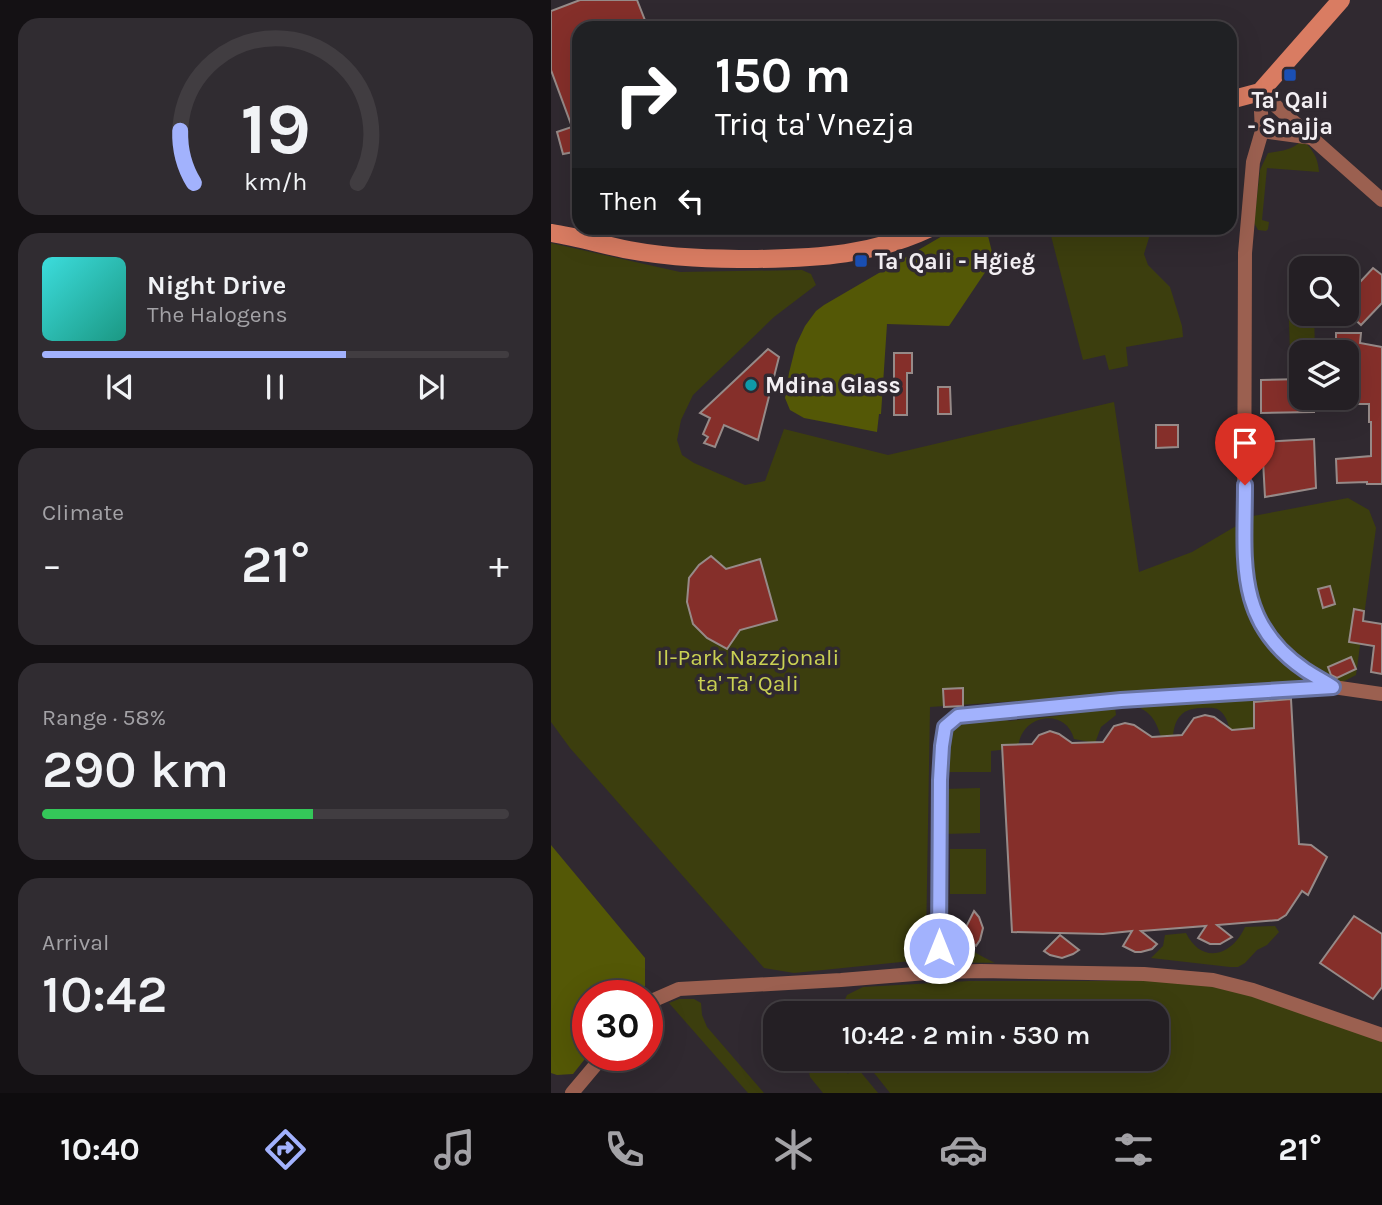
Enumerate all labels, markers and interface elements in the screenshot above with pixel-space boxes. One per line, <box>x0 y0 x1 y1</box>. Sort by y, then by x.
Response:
text: 150 m <box>715 47 851 104</box>
icon: right <box>600 49 691 140</box>
marker: Ta' Qali - Snajja <box>1282 67 1298 83</box>
text: 19 <box>240 86 311 171</box>
place label: Ta' Qali - Snajja <box>1247 87 1333 140</box>
text: Triq ta' Vnezja <box>715 106 914 143</box>
text: km/h <box>244 166 307 195</box>
icon: left <box>672 182 710 220</box>
text: Then <box>600 186 658 217</box>
place label: Ta' Qali - Ħġieġ <box>875 248 1035 275</box>
marker: Ta' Qali - Ħġieġ <box>853 253 869 269</box>
map controls <box>1289 256 1359 410</box>
button: search <box>1289 256 1359 326</box>
text: Night Drive <box>147 270 286 301</box>
text: The Halogens <box>147 301 287 328</box>
button: layers <box>1289 340 1359 410</box>
icon: previous <box>101 368 139 406</box>
icon: pause <box>256 368 294 406</box>
icon: next <box>412 368 450 406</box>
place label: Mdina Glass <box>765 372 901 399</box>
marker: Mdina Glass <box>743 377 759 393</box>
pin <box>1215 413 1275 485</box>
icon: arrive <box>1226 424 1264 462</box>
text: Climate <box>42 499 124 526</box>
text: 21° <box>241 534 310 595</box>
text: − <box>42 543 62 588</box>
text: + <box>489 543 509 588</box>
park label: Il-Park Nazzjonali ta' Ta' Qali <box>657 644 839 697</box>
text: Range · 58% <box>42 704 166 731</box>
text: 290 km <box>42 739 229 800</box>
position arrow <box>902 911 976 985</box>
text: Arrival <box>42 929 109 956</box>
text: 10:42 <box>42 964 168 1025</box>
speed limit sign: 30 <box>572 980 663 1071</box>
text: 10:42 · 2 min · 530 m <box>842 1020 1090 1051</box>
icon: directions <box>261 1125 310 1174</box>
icon: music <box>430 1125 479 1174</box>
icon: phone <box>600 1125 649 1174</box>
icon: climate <box>769 1125 818 1174</box>
icon: car <box>939 1125 988 1174</box>
icon: filters <box>1109 1125 1158 1174</box>
text: 10:40 <box>60 1131 140 1168</box>
text: 21° <box>1278 1131 1322 1168</box>

